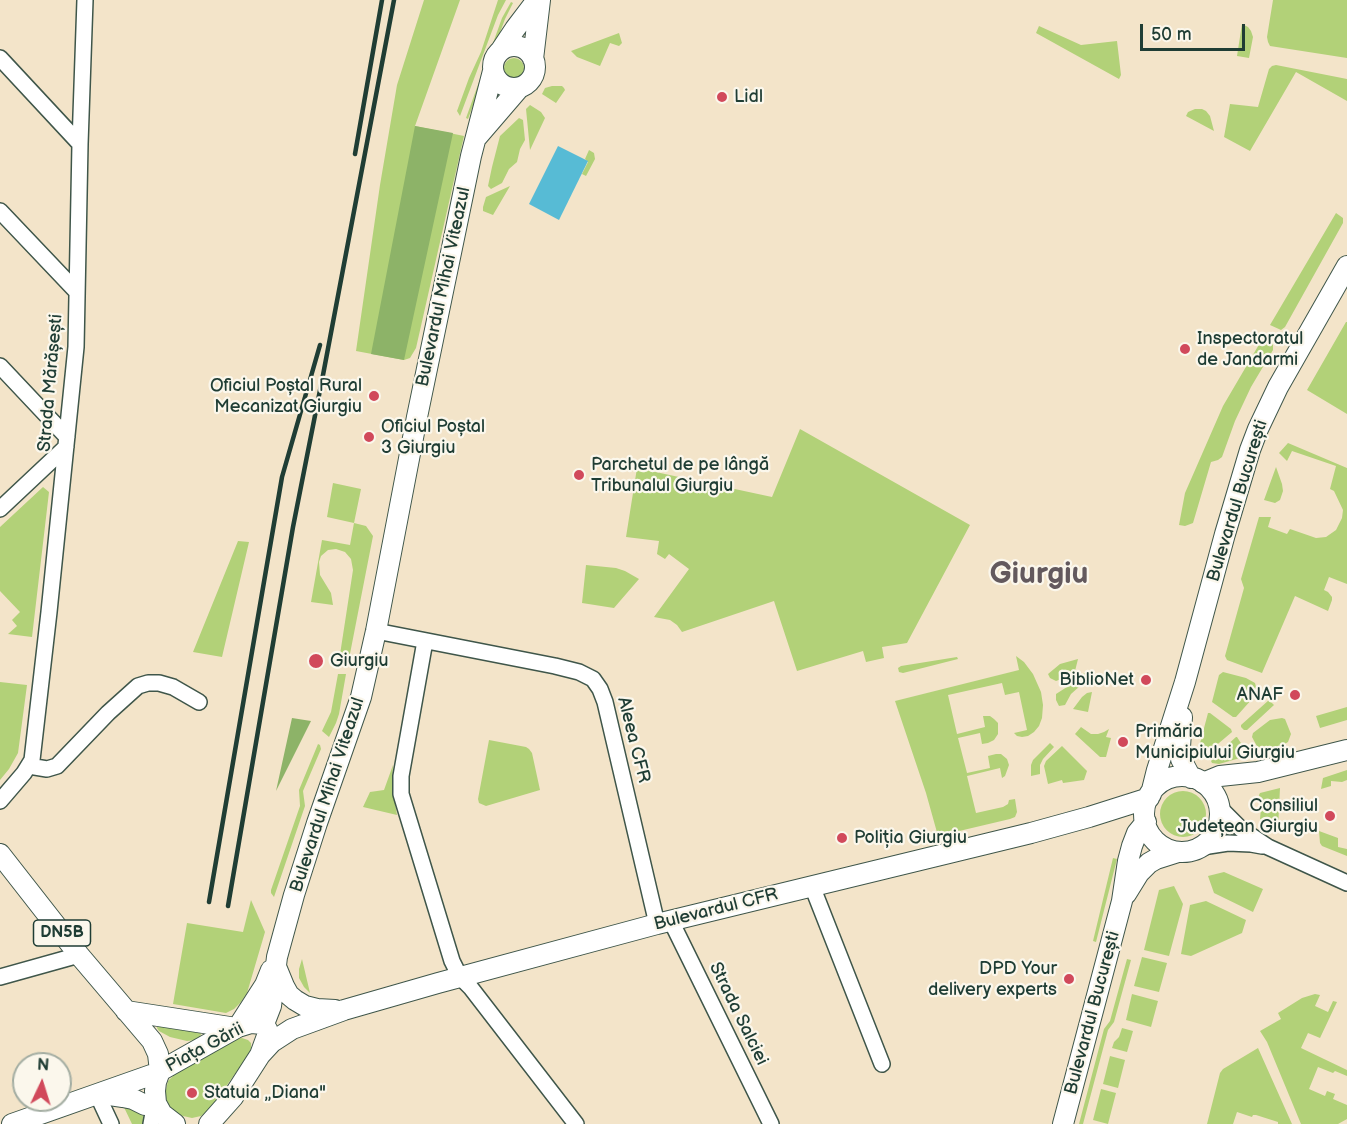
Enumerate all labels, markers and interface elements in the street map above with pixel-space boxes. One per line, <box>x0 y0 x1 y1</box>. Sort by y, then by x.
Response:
scale bar <box>1143 12 1248 50</box>
text: 50 m <box>1151 24 1192 45</box>
place label: Lidl <box>734 86 763 108</box>
marker: Lidl <box>715 90 729 104</box>
street label: Bulevardul Mihai Viteazul <box>412 185 476 389</box>
street label: Strada Mărășești <box>34 313 68 453</box>
place label: Inspectoratul de Jandarmi <box>1197 328 1303 370</box>
marker: Inspectoratul de Jandarmi <box>1178 342 1192 356</box>
place label: Oficiul Poștal Rural Mecanizat Giurgiu <box>210 375 362 418</box>
marker: Oficiul Poștal Rural Mecanizat Giurgiu <box>367 389 381 403</box>
place label: Oficiul Poștal 3 Giurgiu <box>381 416 485 458</box>
street label: Bulevardul București <box>1203 417 1273 585</box>
marker: Oficiul Poștal 3 Giurgiu <box>362 430 376 444</box>
place label: Parchetul de pe lângă Tribunalul Giurgiu <box>591 454 769 496</box>
marker: Parchetul de pe lângă Tribunalul Giurgiu <box>572 468 586 482</box>
district label: Giurgiu <box>990 557 1088 593</box>
place label: Giurgiu <box>330 650 388 672</box>
marker: Giurgiu <box>307 652 325 670</box>
place label: BiblioNet <box>1059 669 1134 691</box>
marker: BiblioNet <box>1139 673 1153 687</box>
place label: ANAF <box>1237 684 1283 706</box>
marker: ANAF <box>1288 688 1302 702</box>
street label: Bulevardul Mihai Viteazul <box>286 695 370 895</box>
street label: Aleea CFR <box>612 695 654 785</box>
place label: Primăria Municipiului Giurgiu <box>1135 721 1295 764</box>
marker: Primăria Municipiului Giurgiu <box>1116 735 1130 749</box>
place label: Consiliul Județean Giurgiu <box>1178 795 1318 838</box>
marker: Consiliul Județean Giurgiu <box>1323 809 1337 823</box>
place label: Poliția Giurgiu <box>854 827 967 849</box>
marker: Poliția Giurgiu <box>835 831 849 845</box>
street label: Bulevardul CFR <box>652 884 780 936</box>
road number: DN5B <box>34 920 90 946</box>
street label: Bulevardul București <box>1061 929 1125 1097</box>
place label: DPD Your delivery experts <box>928 958 1057 1000</box>
street label: Strada Salciei <box>704 959 772 1069</box>
marker: DPD Your delivery experts <box>1062 972 1076 986</box>
street label: Piața Gării <box>162 1019 248 1077</box>
north arrow <box>12 1052 72 1112</box>
text: N <box>36 1056 50 1075</box>
place label: Statuia ,,Diana" <box>204 1082 326 1104</box>
marker: Statuia ,,Diana" <box>185 1086 199 1100</box>

